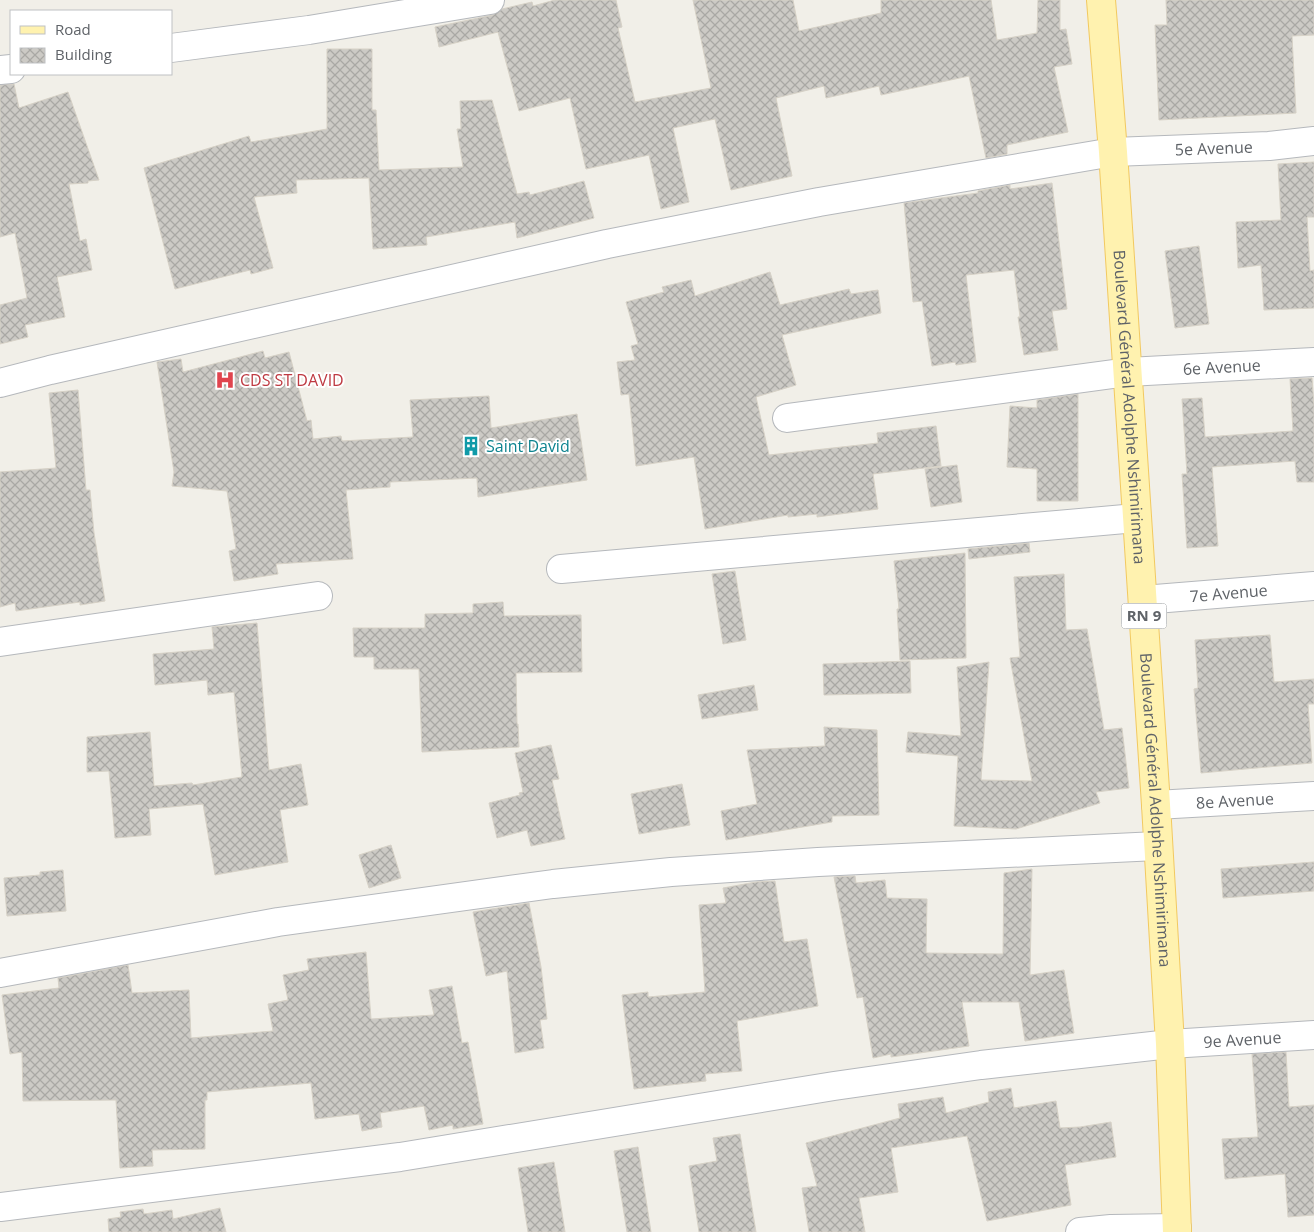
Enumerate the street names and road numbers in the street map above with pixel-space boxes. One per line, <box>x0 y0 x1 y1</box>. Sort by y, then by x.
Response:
street label: 5e Avenue <box>1174 136 1253 161</box>
street label: Boulevard Général Adolphe Nshimirimana <box>1108 249 1151 565</box>
street label: 6e Avenue <box>1182 354 1261 380</box>
street label: 7e Avenue <box>1189 579 1269 607</box>
road number: RN 9 <box>1122 604 1166 628</box>
street label: Boulevard Général Adolphe Nshimirimana <box>1135 652 1176 968</box>
street label: 8e Avenue <box>1195 787 1274 814</box>
street label: 9e Avenue <box>1203 1026 1282 1053</box>

